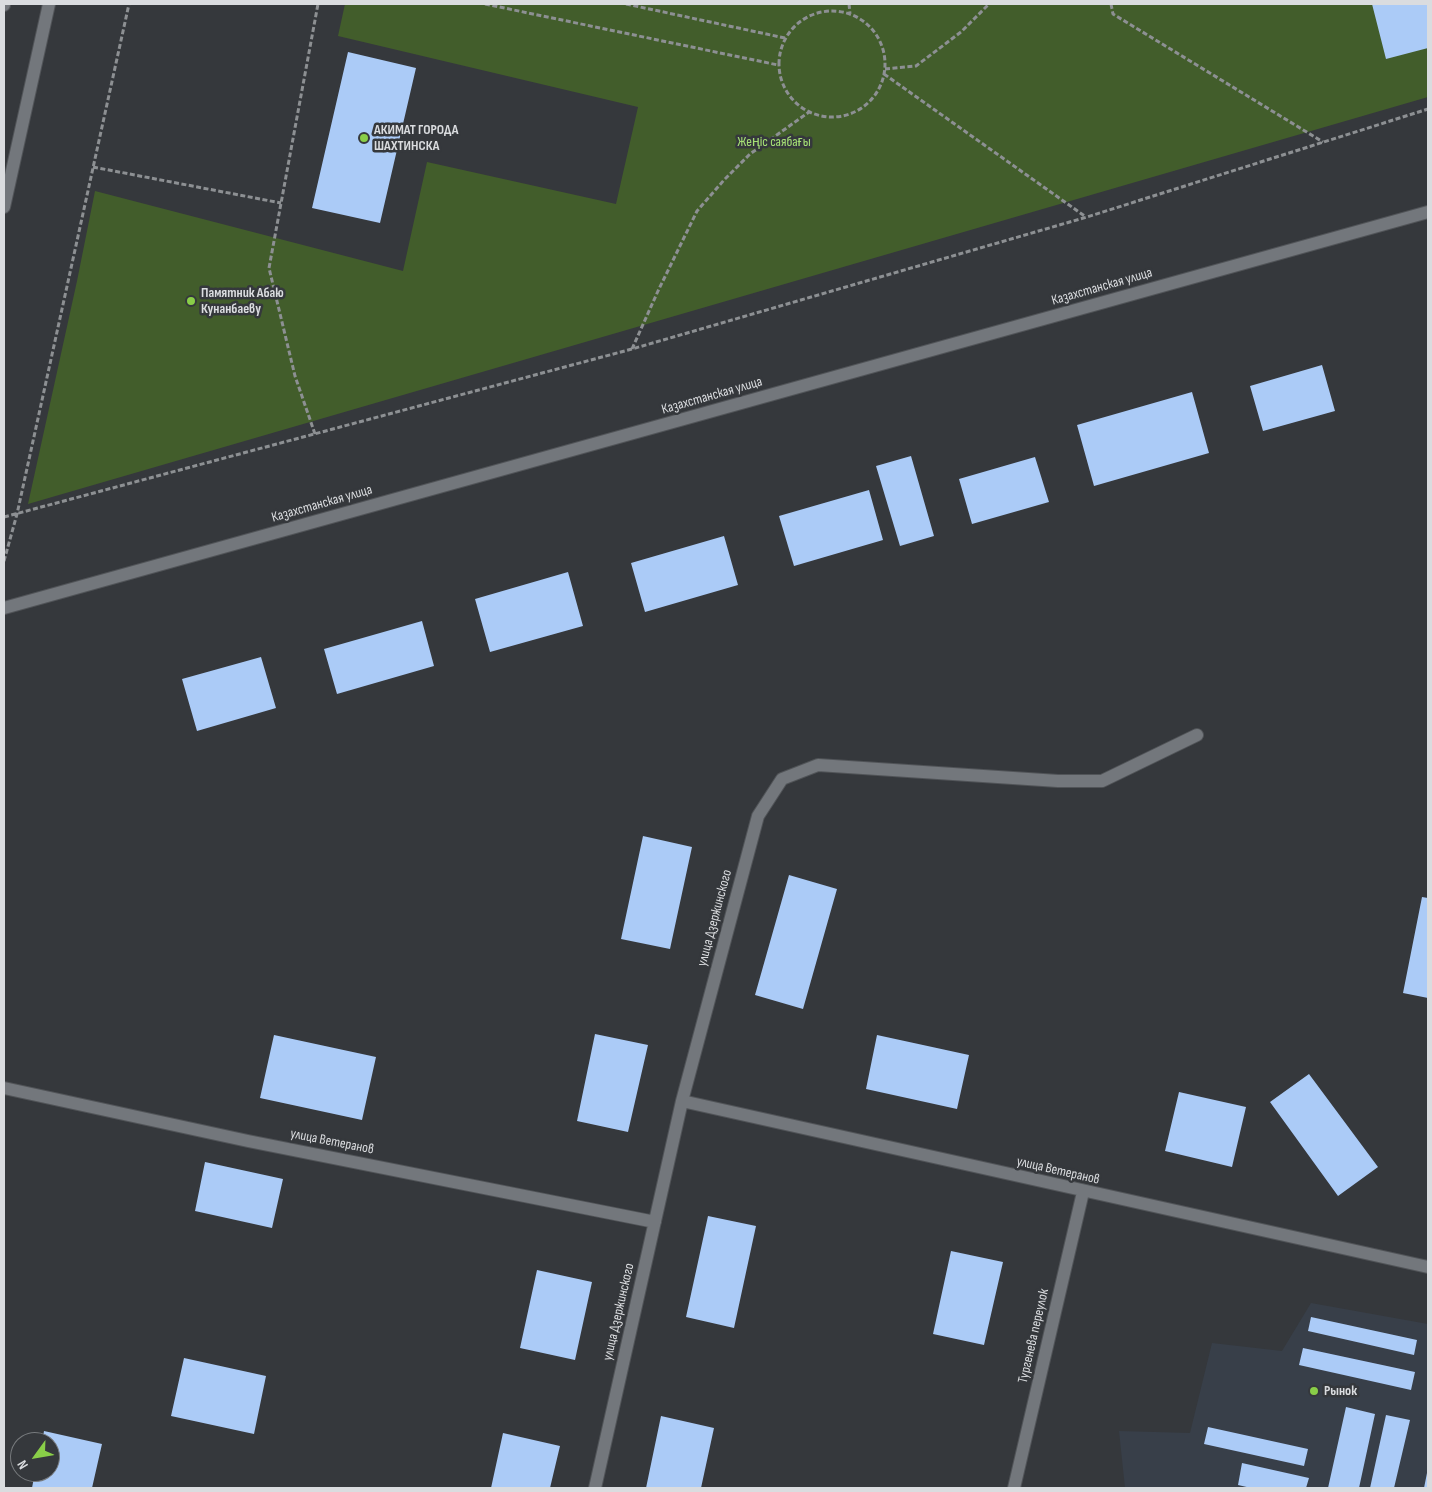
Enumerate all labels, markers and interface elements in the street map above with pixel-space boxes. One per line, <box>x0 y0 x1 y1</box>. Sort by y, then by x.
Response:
place label: АКИМАТ ГОРОДА ШАХТИНСКА <box>374 122 458 154</box>
marker: АКИМАТ ГОРОДА ШАХТИНСКА <box>358 132 370 144</box>
park label: Жеңіс саябағы <box>737 134 811 150</box>
street label: Казахстанская улица <box>1050 265 1154 309</box>
place label: Памятник Абаю Кунанбаеву <box>201 285 284 318</box>
marker: Памятник Абаю Кунанбаеву <box>185 295 197 307</box>
street label: Казахстанская улица <box>660 374 764 418</box>
street label: Казахстанская улица <box>270 482 374 526</box>
street label: улица Дзержинского <box>694 868 736 968</box>
street label: улица Ветеранов <box>289 1126 375 1158</box>
street label: улица Ветеранов <box>1015 1153 1101 1189</box>
street label: улица Дзержинского <box>600 1262 638 1362</box>
street label: Тургенева переулок <box>1015 1287 1053 1385</box>
place label: Рынок <box>1324 1383 1357 1399</box>
marker: Рынок <box>1308 1385 1320 1397</box>
north arrow <box>10 1432 60 1482</box>
text: N <box>14 1457 32 1472</box>

